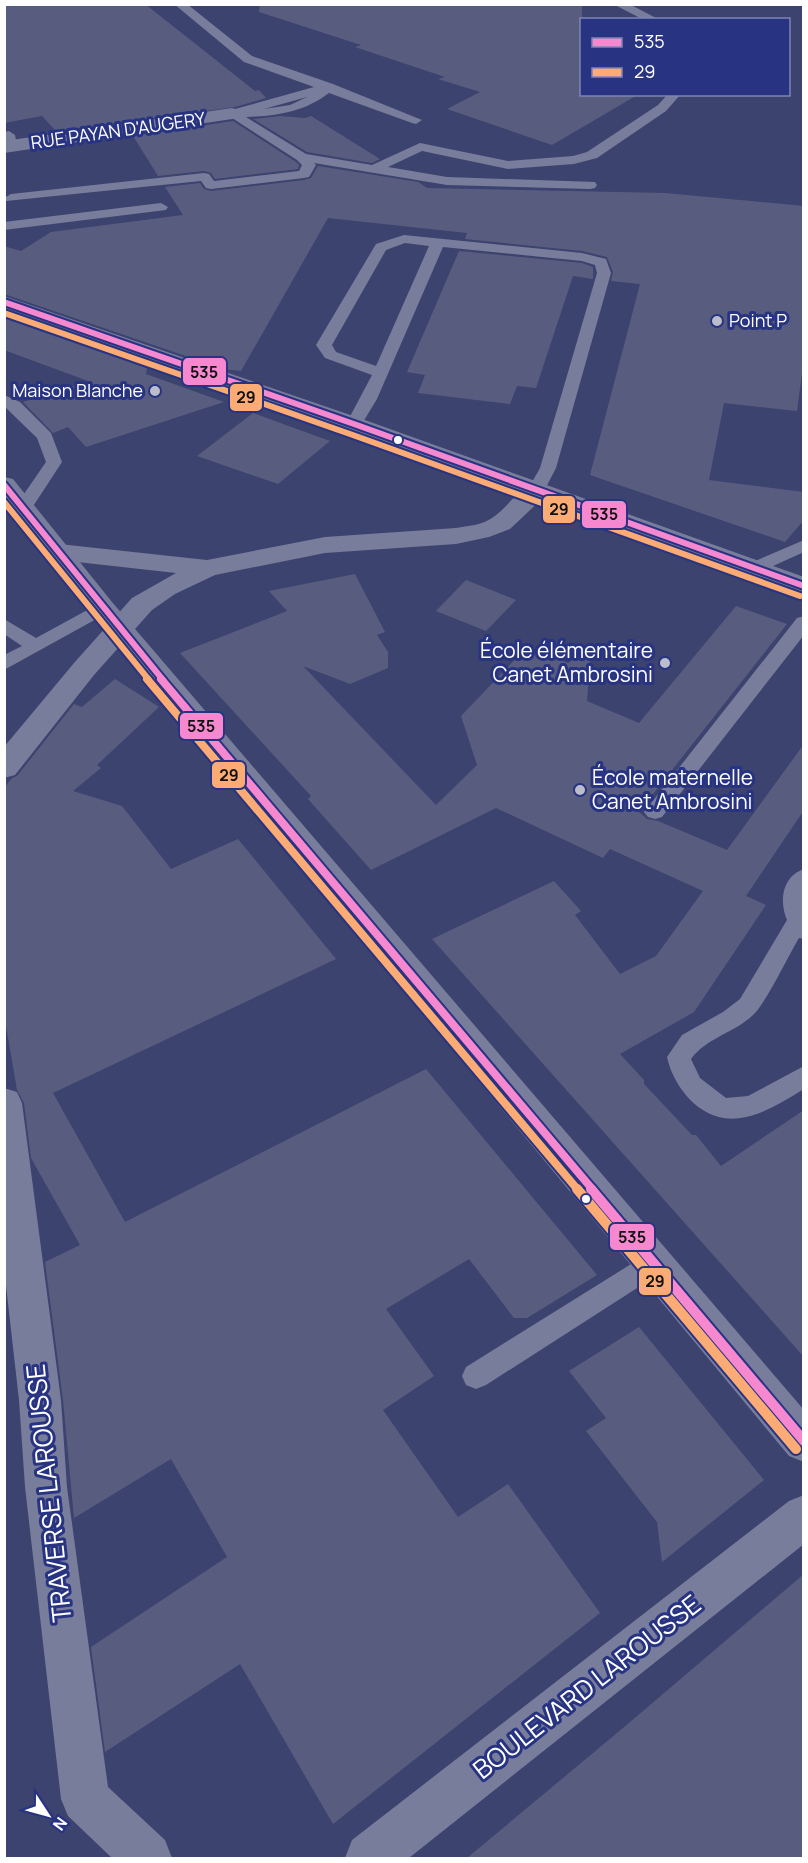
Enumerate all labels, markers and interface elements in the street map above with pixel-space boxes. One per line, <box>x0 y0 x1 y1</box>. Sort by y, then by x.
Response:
legend <box>580 18 790 96</box>
text: 535 <box>634 29 665 53</box>
text: 29 <box>634 59 655 83</box>
street label: RUE PAYAN D'AUGERY <box>29 106 208 154</box>
place label: Point P <box>729 308 787 332</box>
marker: Point P <box>710 314 724 328</box>
line badge: 535 <box>182 357 227 386</box>
text: 535 <box>190 361 218 383</box>
place label: Maison Blanche <box>12 378 143 402</box>
line badge: 29 <box>229 383 263 412</box>
marker: Maison Blanche <box>148 384 162 398</box>
text: 29 <box>236 386 256 408</box>
unlabelled marker <box>392 434 404 446</box>
line badge: 29 <box>542 495 576 524</box>
text: 29 <box>549 498 569 520</box>
line badge: 535 <box>581 500 627 529</box>
text: 535 <box>590 503 618 525</box>
place label: École élémentaire Canet Ambrosini <box>480 636 653 688</box>
marker: École élémentaire Canet Ambrosini <box>658 656 672 670</box>
line badge: 535 <box>179 712 224 740</box>
text: 535 <box>187 715 215 737</box>
line badge: 29 <box>211 761 246 789</box>
place label: École maternelle Canet Ambrosini <box>592 763 753 815</box>
text: 29 <box>219 764 239 786</box>
marker: École maternelle Canet Ambrosini <box>573 783 587 797</box>
unlabelled marker <box>580 1193 592 1205</box>
line badge: 535 <box>609 1223 655 1251</box>
text: 535 <box>618 1226 646 1248</box>
line badge: 29 <box>638 1267 672 1296</box>
text: 29 <box>645 1270 665 1292</box>
street label: TRAVERSE LAROUSSE <box>17 1362 79 1624</box>
street label: BOULEVARD LAROUSSE <box>465 1586 708 1787</box>
north arrow <box>18 1785 78 1845</box>
text: N <box>48 1813 72 1835</box>

